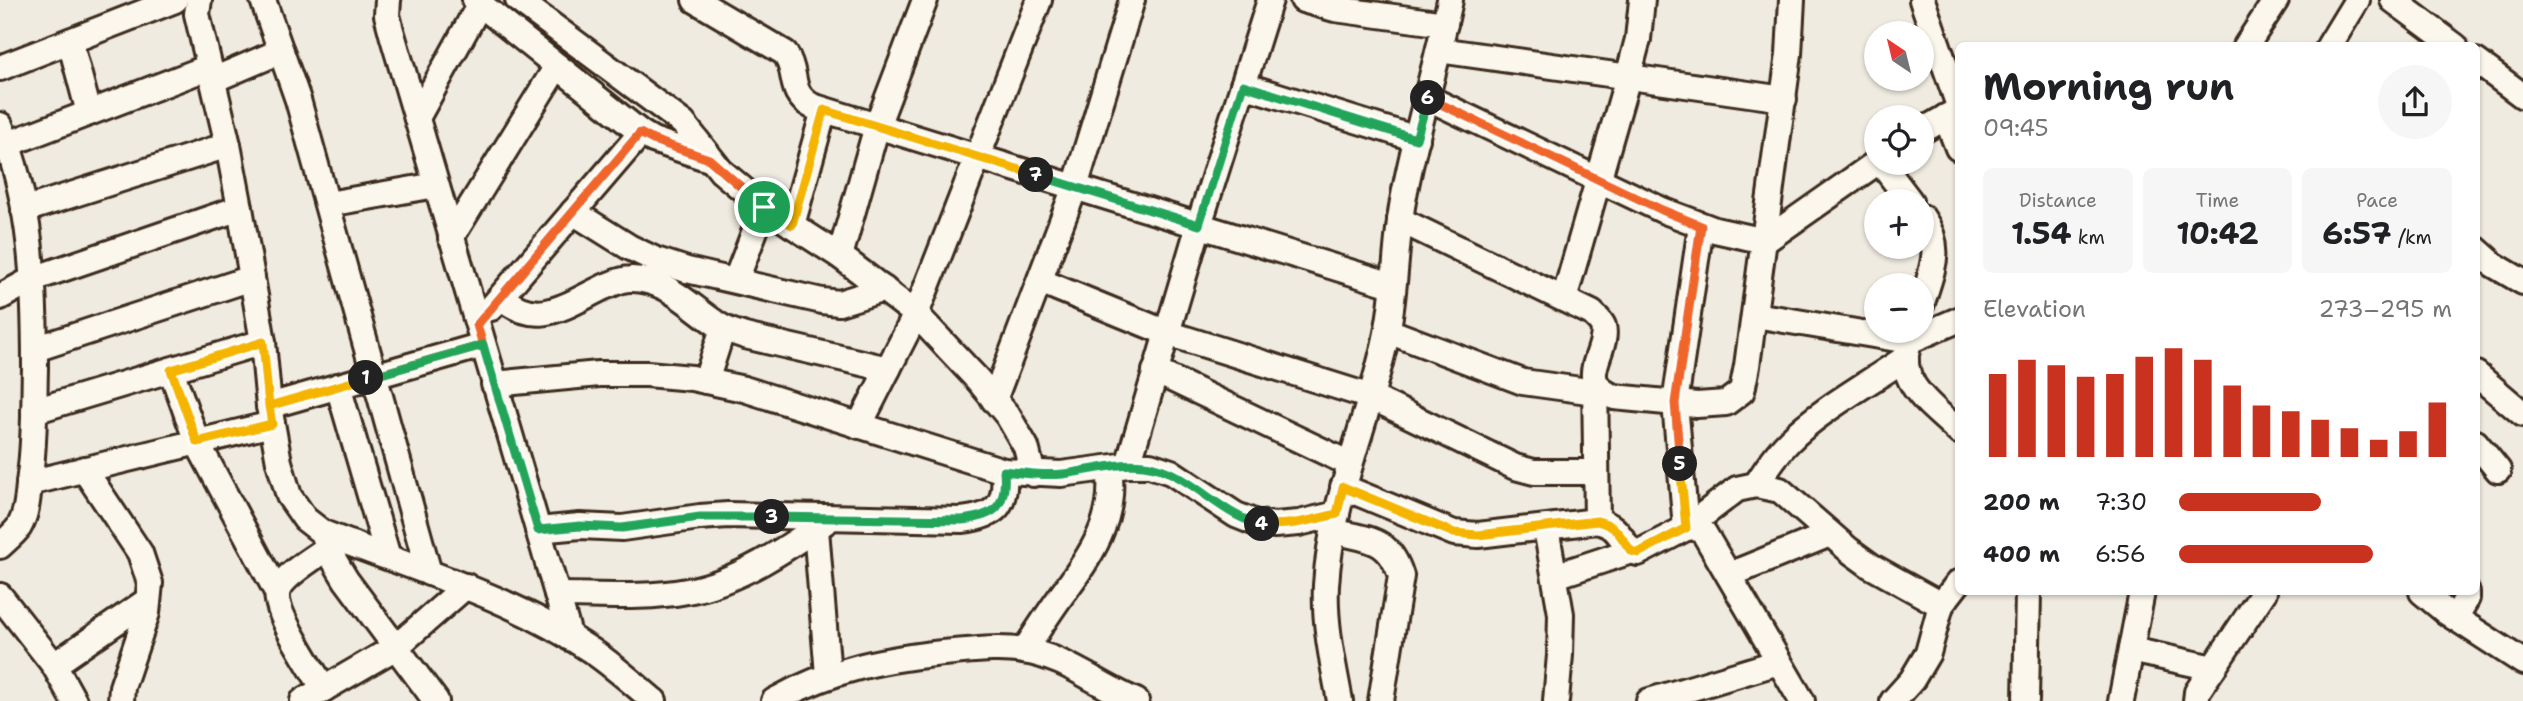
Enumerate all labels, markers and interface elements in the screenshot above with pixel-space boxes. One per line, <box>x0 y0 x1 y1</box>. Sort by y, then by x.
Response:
north arrow <box>1864 21 1934 91</box>
map controls <box>1864 21 1934 343</box>
text: Morning run <box>1983 61 2234 112</box>
button: share <box>2378 65 2452 139</box>
pin: 6 <box>1410 80 1446 116</box>
text: 6 <box>1421 85 1434 110</box>
button: locate <box>1864 105 1934 175</box>
text: 09:45 <box>1983 113 2049 143</box>
pin: 7 <box>1018 158 1054 192</box>
text: 7 <box>1029 162 1042 187</box>
pin <box>734 177 794 237</box>
icon: arrive <box>745 188 783 226</box>
text: Distance <box>2019 188 2097 213</box>
text: Time <box>2196 188 2239 213</box>
text: Pace <box>2356 188 2398 213</box>
button: + <box>1864 189 1934 259</box>
text: 1.54 <box>2011 213 2071 254</box>
text: 10:42 <box>2176 213 2259 254</box>
text: 6:57 <box>2322 213 2392 254</box>
text: km <box>2071 225 2105 250</box>
text: /km <box>2392 225 2432 250</box>
button: − <box>1864 273 1934 343</box>
text: Elevation <box>1983 294 2086 324</box>
text: 273–295 m <box>2318 294 2452 324</box>
pin: 1 <box>348 360 384 396</box>
text: 1 <box>361 365 370 390</box>
pin: 5 <box>1662 447 1698 482</box>
text: 5 <box>1674 451 1685 476</box>
text: 200 m <box>1983 487 2060 517</box>
text: 7:30 <box>2095 487 2147 517</box>
pin: 3 <box>754 500 790 534</box>
text: 3 <box>765 504 778 529</box>
pin: 4 <box>1244 506 1280 542</box>
text: 4 <box>1255 511 1268 536</box>
text: 400 m <box>1983 539 2060 569</box>
text: 6:56 <box>2095 539 2146 569</box>

